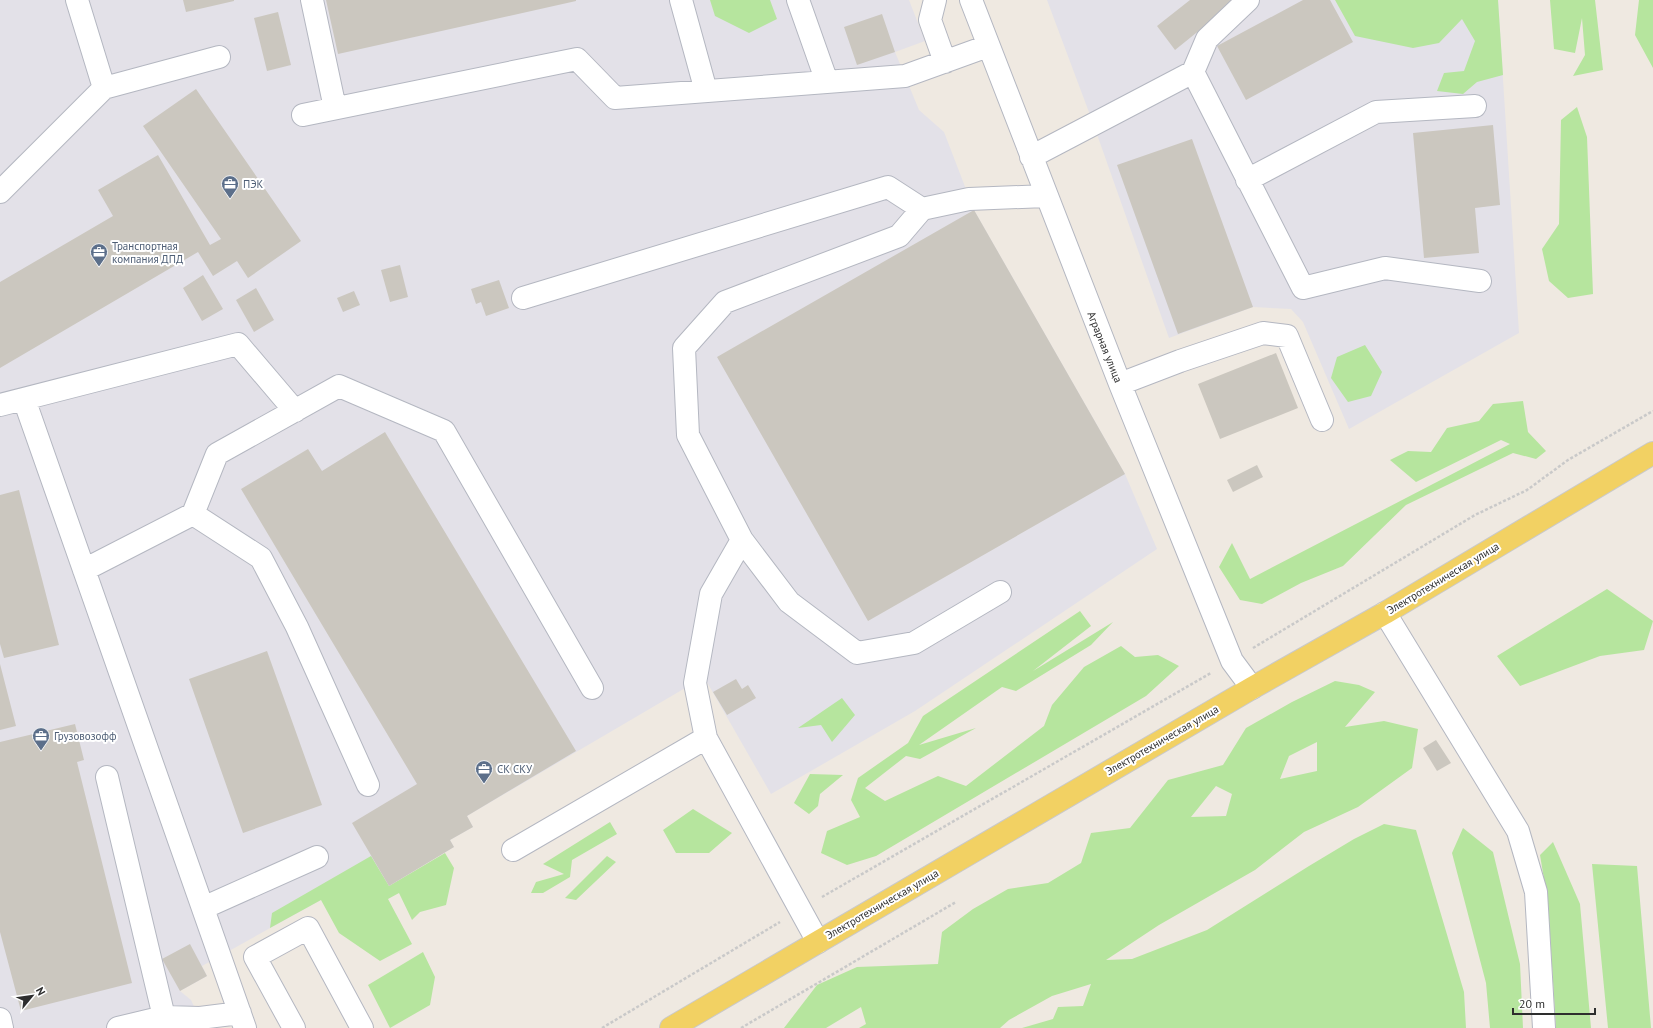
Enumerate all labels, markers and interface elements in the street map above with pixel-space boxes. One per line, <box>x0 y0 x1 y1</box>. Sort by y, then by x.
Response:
office icon: ПЭК <box>220 174 240 199</box>
place label: ПЭК <box>243 177 264 191</box>
place label: Транспортная компания ДПД <box>112 239 184 266</box>
office icon: Транспортная компания ДПД <box>89 242 109 267</box>
street label: Аграрная улица <box>1084 309 1126 385</box>
street label: Электротехническая улица <box>1384 539 1502 617</box>
street label: Электротехническая улица <box>1103 702 1221 778</box>
office icon: Грузовозофф <box>31 726 51 751</box>
place label: Грузовозофф <box>54 729 116 743</box>
office icon: СК СКУ <box>474 759 494 784</box>
place label: СК СКУ <box>497 762 533 776</box>
street label: Электротехническая улица <box>823 866 941 942</box>
north arrow <box>12 976 52 1016</box>
text: N <box>33 985 49 998</box>
scale bar <box>1513 990 1595 1016</box>
text: 20 m <box>1519 996 1545 1011</box>

